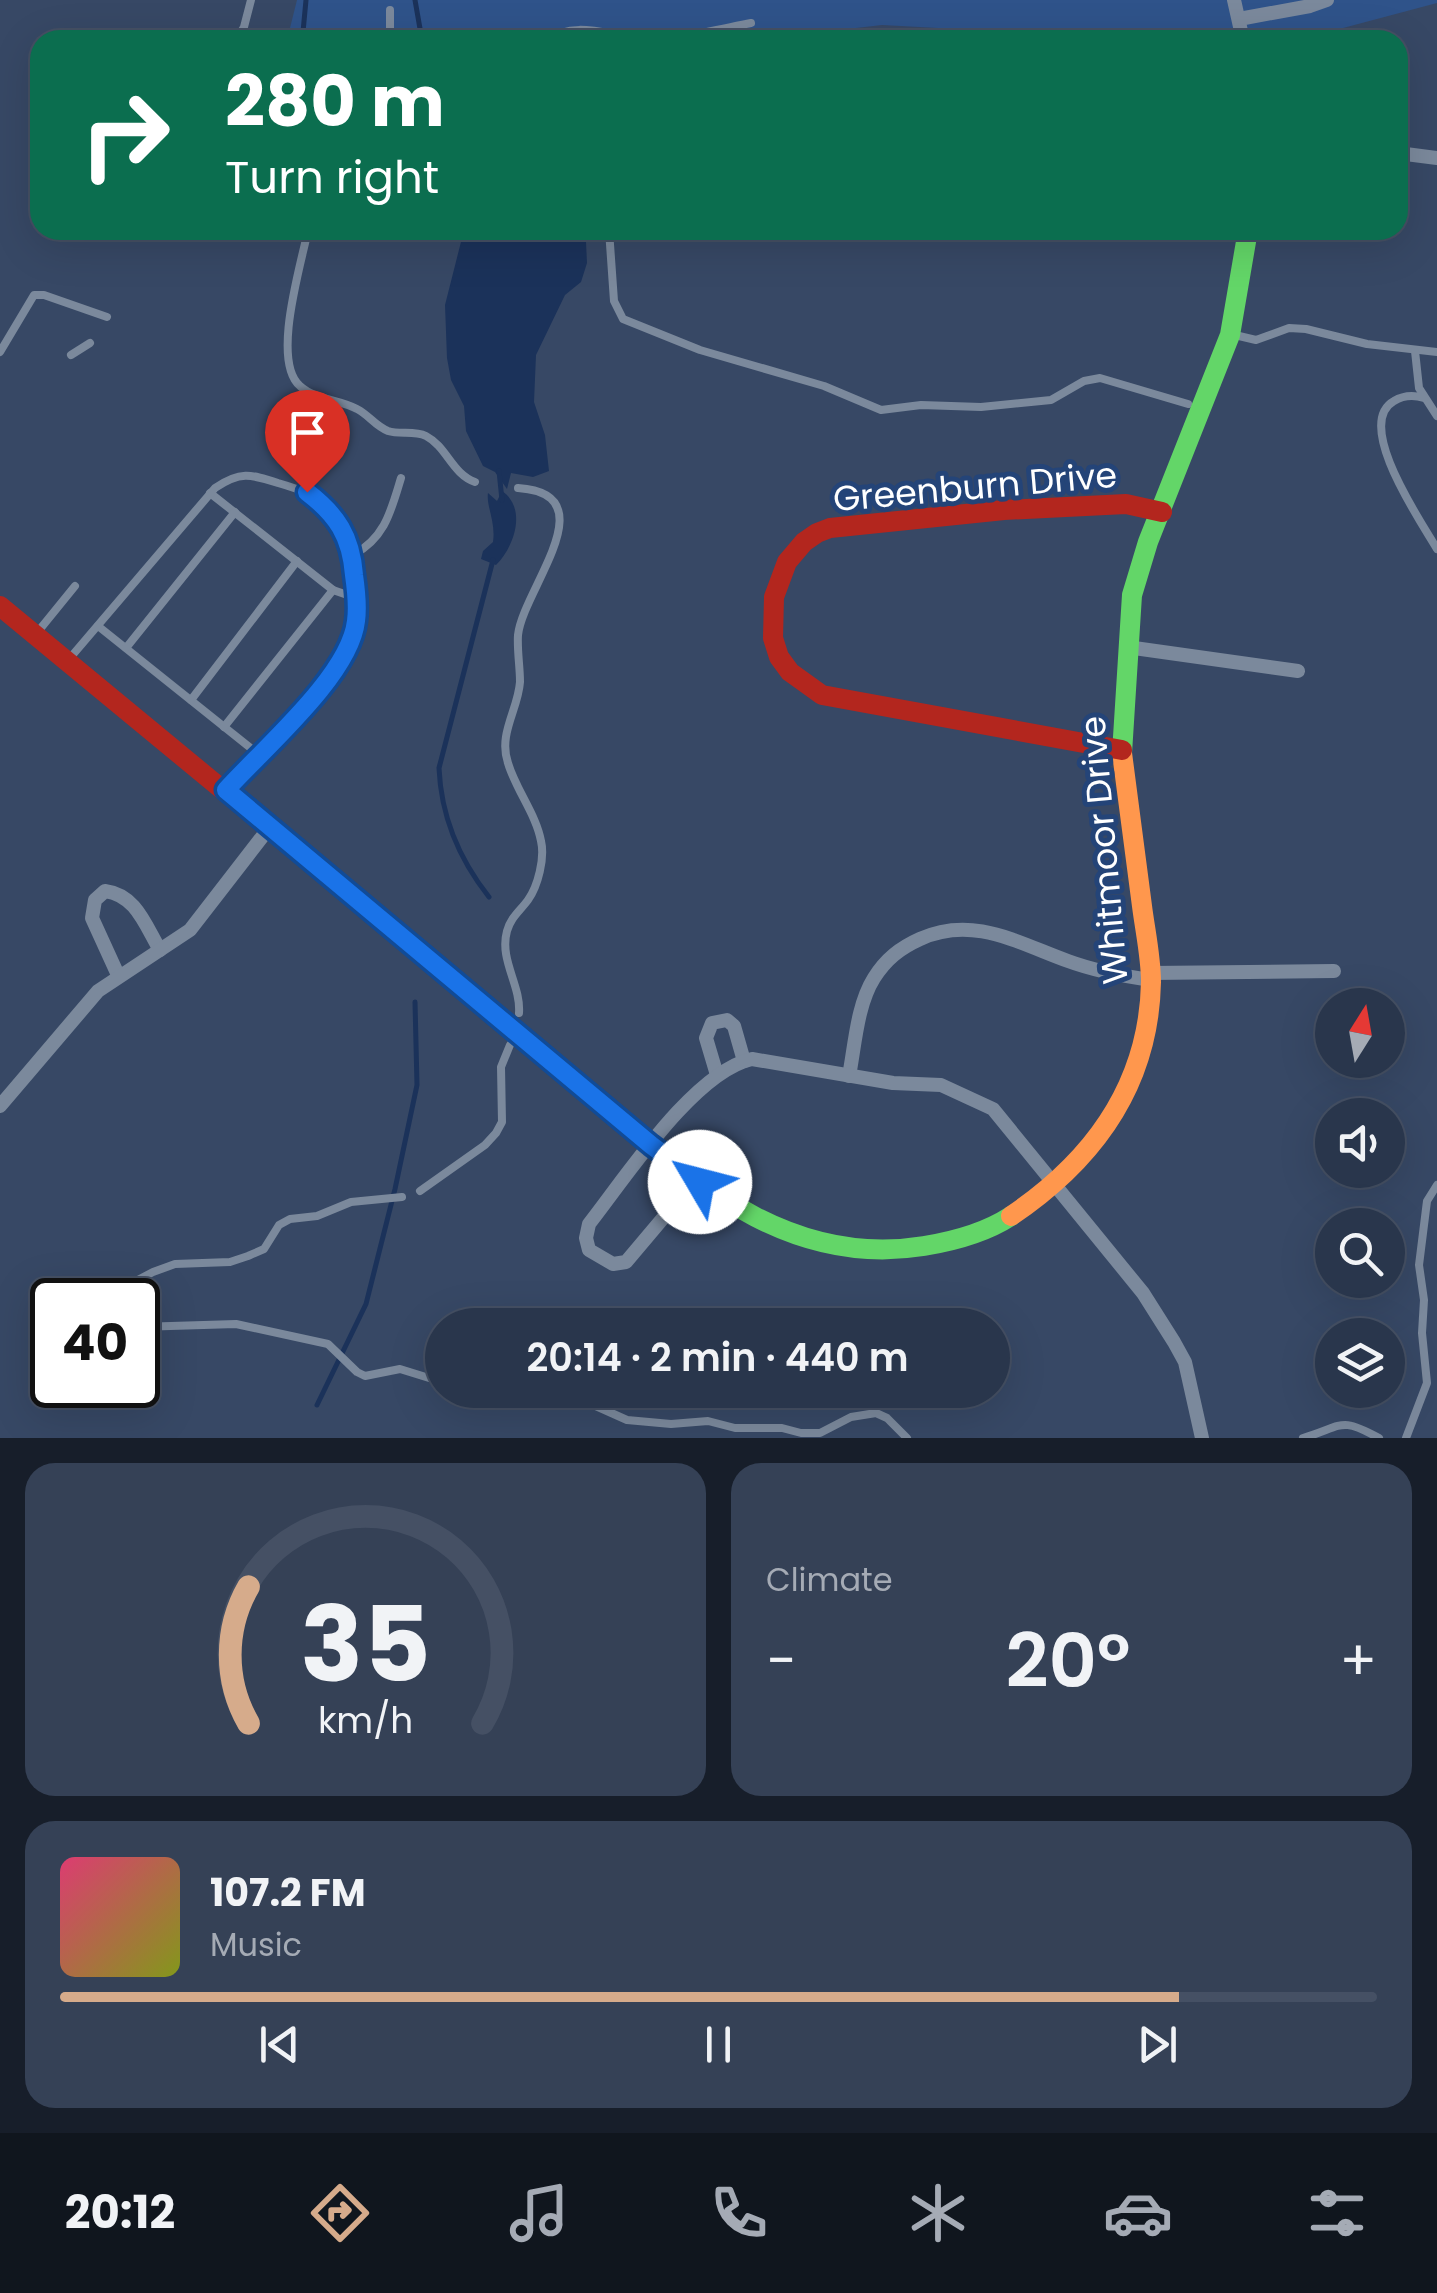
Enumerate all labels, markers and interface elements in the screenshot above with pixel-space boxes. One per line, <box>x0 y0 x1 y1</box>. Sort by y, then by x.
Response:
text: 280 m <box>225 52 445 151</box>
icon: right <box>60 70 190 200</box>
text: Turn right <box>225 146 439 209</box>
pin <box>265 390 350 493</box>
icon: arrive <box>280 405 335 460</box>
street label: Greenburn Drive <box>831 450 1119 523</box>
street label: Whitmoor Drive <box>1067 714 1140 986</box>
north arrow <box>1315 988 1405 1078</box>
map controls <box>1315 988 1405 1408</box>
button: sound <box>1315 1098 1405 1188</box>
position arrow <box>648 1130 752 1234</box>
button: search <box>1315 1208 1405 1298</box>
speed limit sign: 40 <box>30 1278 160 1408</box>
button: layers <box>1315 1318 1405 1408</box>
text: 20:14 · 2 min · 440 m <box>527 1331 908 1384</box>
text: Climate <box>766 1557 893 1602</box>
text: 35 <box>300 1572 431 1717</box>
text: 20° <box>1005 1608 1130 1713</box>
text: − <box>766 1622 796 1699</box>
text: + <box>1339 1622 1377 1699</box>
text: km/h <box>318 1695 413 1746</box>
text: 107.2 FM <box>210 1866 366 1919</box>
text: Music <box>210 1922 302 1967</box>
icon: previous <box>252 2017 307 2072</box>
icon: pause <box>691 2017 746 2072</box>
icon: next <box>1130 2017 1185 2072</box>
icon: directions <box>305 2178 375 2248</box>
icon: music <box>504 2178 574 2248</box>
icon: phone <box>704 2178 774 2248</box>
icon: climate <box>903 2178 973 2248</box>
icon: car <box>1103 2178 1173 2248</box>
icon: filters <box>1302 2178 1372 2248</box>
text: 20:12 <box>65 2181 175 2244</box>

